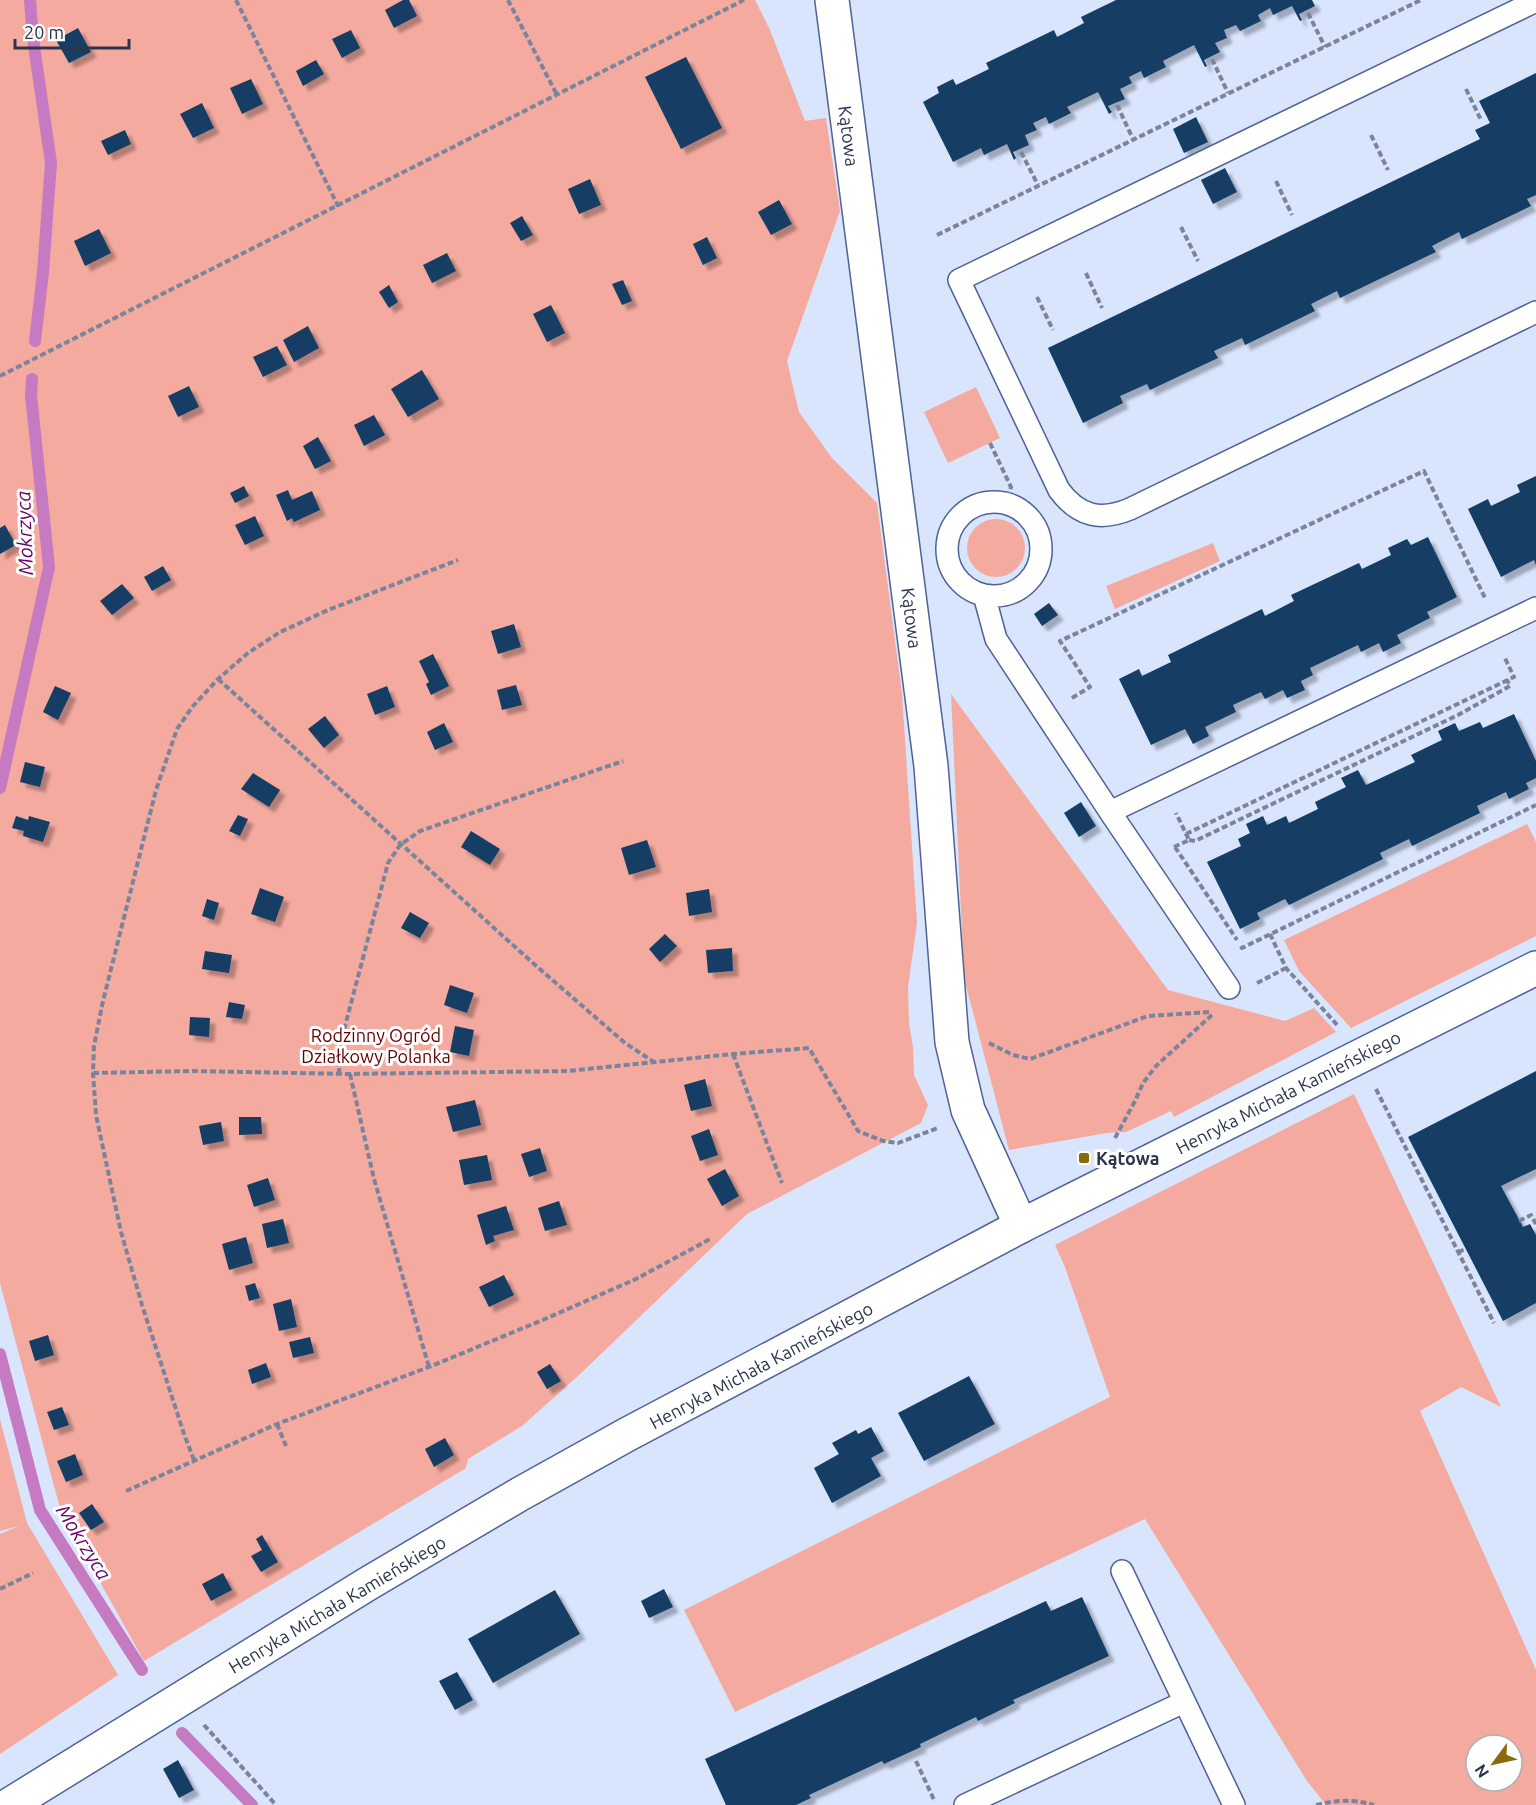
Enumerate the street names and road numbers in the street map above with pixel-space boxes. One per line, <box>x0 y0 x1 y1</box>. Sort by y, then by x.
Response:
street label: Kątowa <box>835 105 863 167</box>
street label: Kątowa <box>898 587 926 649</box>
street label: Henryka Michała Kamieńskiego <box>1172 1026 1404 1158</box>
street label: Henryka Michała Kamieńskiego <box>646 1298 876 1432</box>
street label: Henryka Michała Kamieńskiego <box>225 1531 449 1677</box>

